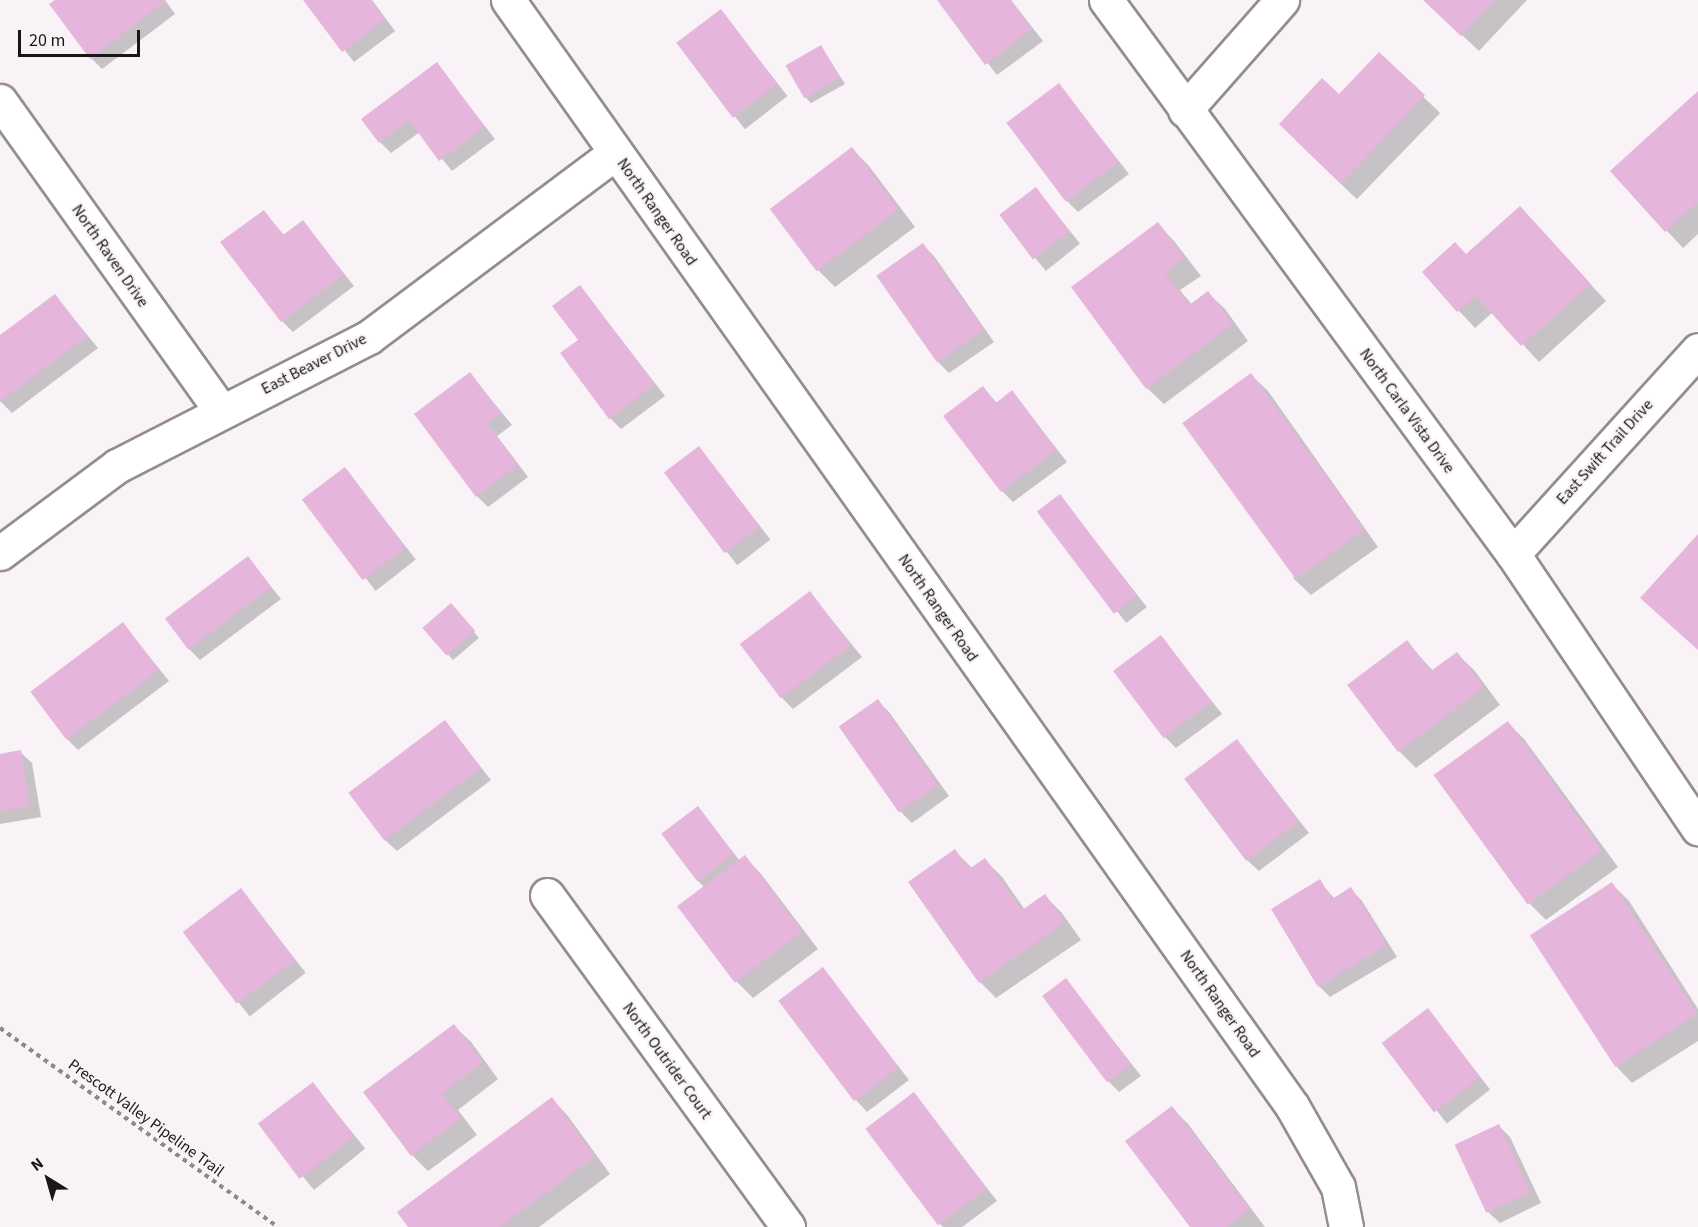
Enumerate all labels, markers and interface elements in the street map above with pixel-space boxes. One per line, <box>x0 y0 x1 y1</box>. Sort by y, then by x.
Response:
scale bar <box>21 18 142 56</box>
text: 20 m <box>29 28 65 53</box>
street label: North Ranger Road <box>613 155 701 269</box>
street label: North Raven Drive <box>67 201 153 311</box>
street label: East Beaver Drive <box>258 329 370 399</box>
street label: North Carla Vista Drive <box>1355 345 1459 477</box>
street label: East Swift Trail Drive <box>1553 395 1657 509</box>
street label: North Ranger Road <box>894 551 982 665</box>
street label: North Ranger Road <box>1176 947 1264 1061</box>
street label: North Outrider Court <box>618 999 716 1123</box>
street label: Prescott Valley Pipeline Trail <box>64 1055 228 1181</box>
north arrow <box>18 1149 78 1209</box>
text: N <box>26 1153 48 1177</box>

